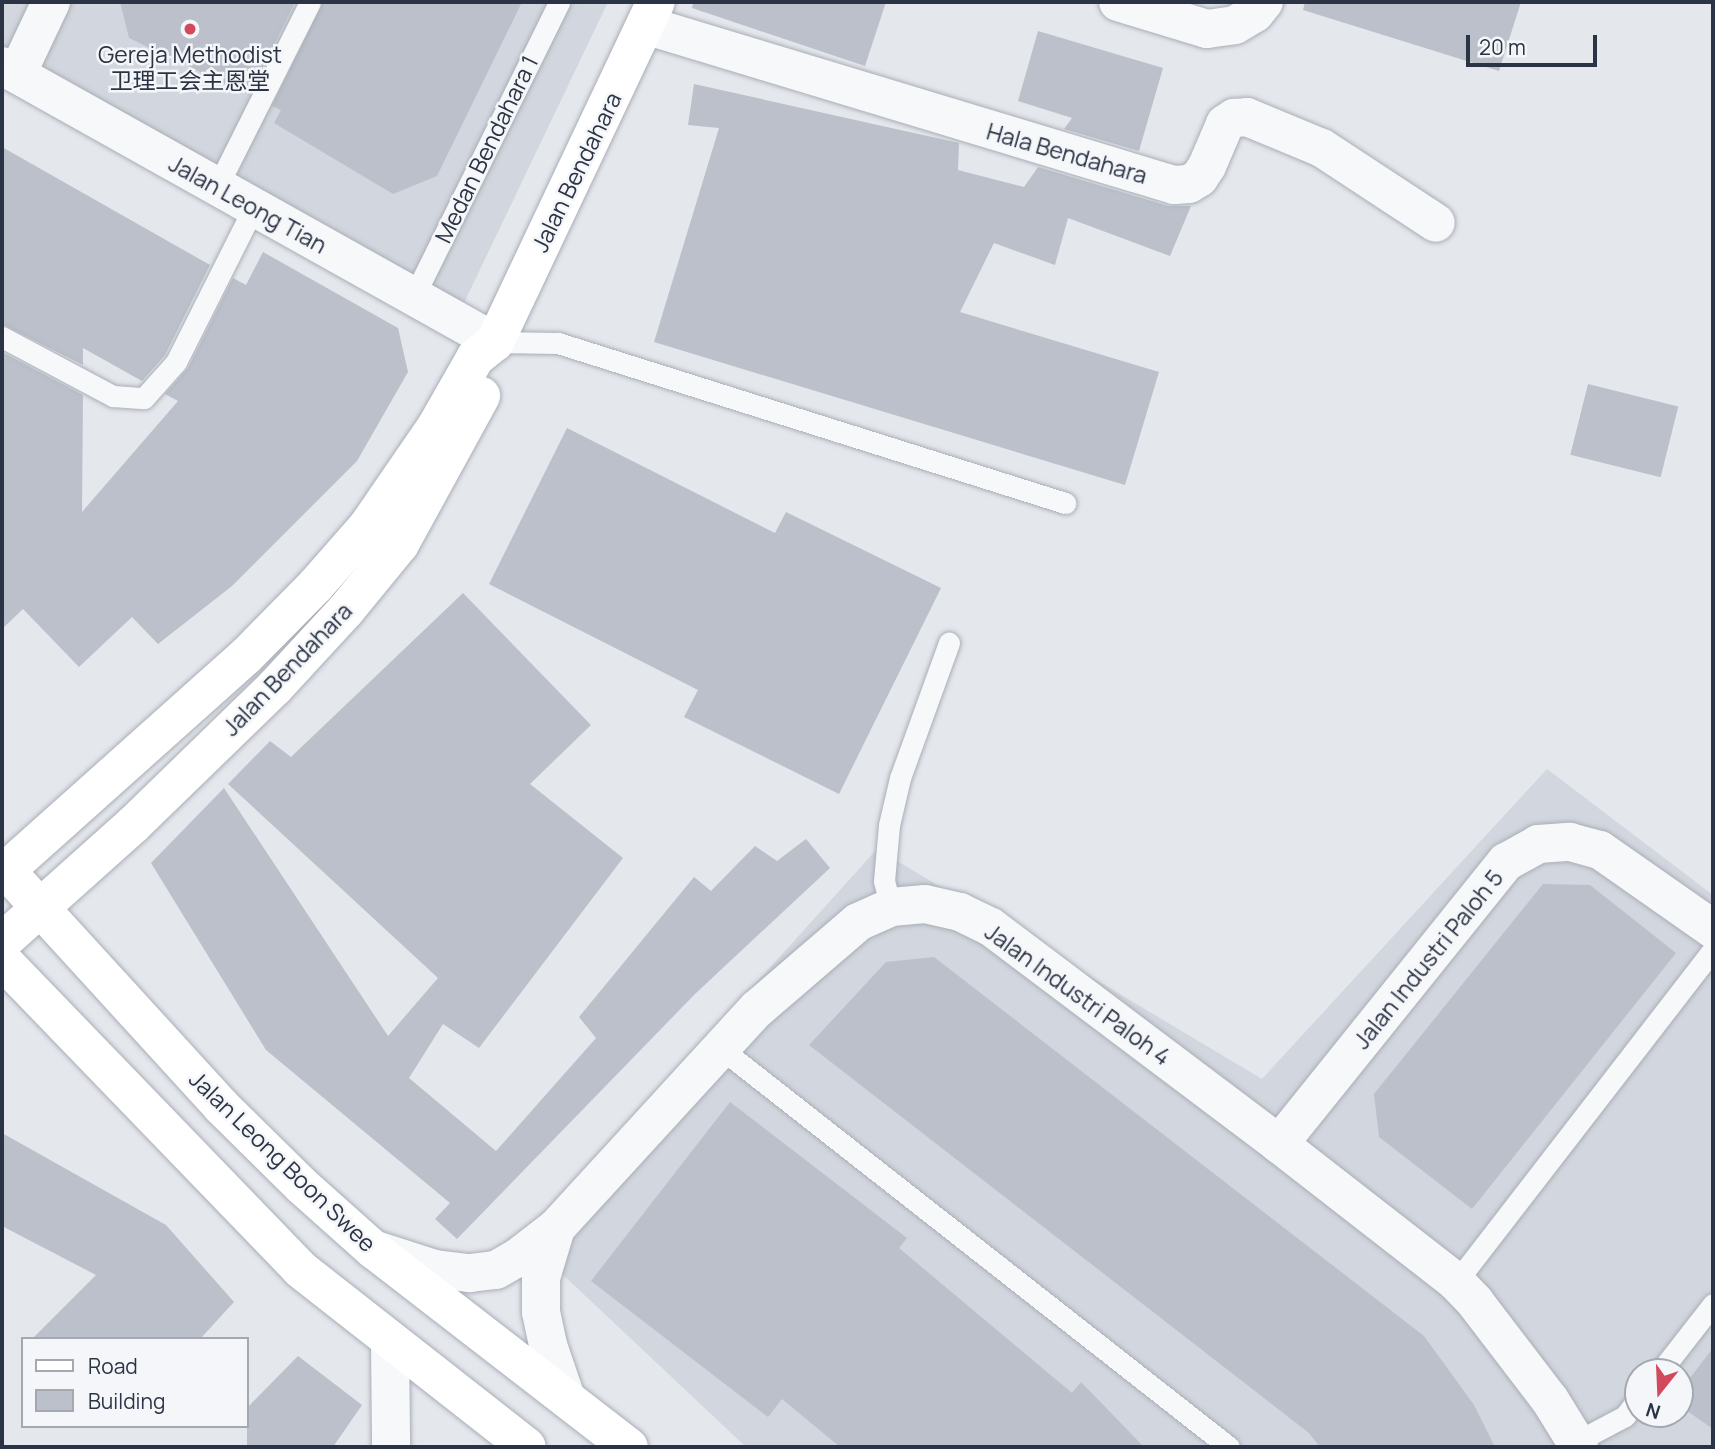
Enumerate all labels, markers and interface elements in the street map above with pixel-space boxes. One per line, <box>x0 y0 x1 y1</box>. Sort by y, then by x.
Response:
marker: Gereja Methodist 卫理工会主恩堂 <box>182 21 198 37</box>
scale bar <box>1470 21 1601 65</box>
text: 20 m <box>1479 33 1526 61</box>
place label: Gereja Methodist 卫理工会主恩堂 <box>98 40 282 94</box>
street label: Medan Bendahara 1 <box>429 51 543 247</box>
street label: Jalan Bendahara <box>525 88 627 256</box>
street label: Hala Bendahara <box>984 117 1150 189</box>
street label: Jalan Leong Tian <box>164 149 332 259</box>
street label: Jalan Bendahara <box>217 597 357 741</box>
street label: Jalan Industri Paloh 5 <box>1347 864 1509 1054</box>
street label: Jalan Industri Paloh 4 <box>980 917 1176 1071</box>
street label: Jalan Leong Boon Swee <box>184 1065 382 1257</box>
legend <box>21 1337 248 1428</box>
text: Road <box>88 1352 138 1380</box>
north arrow <box>1624 1358 1694 1428</box>
text: Building <box>88 1387 165 1415</box>
text: N <box>1643 1397 1664 1426</box>

